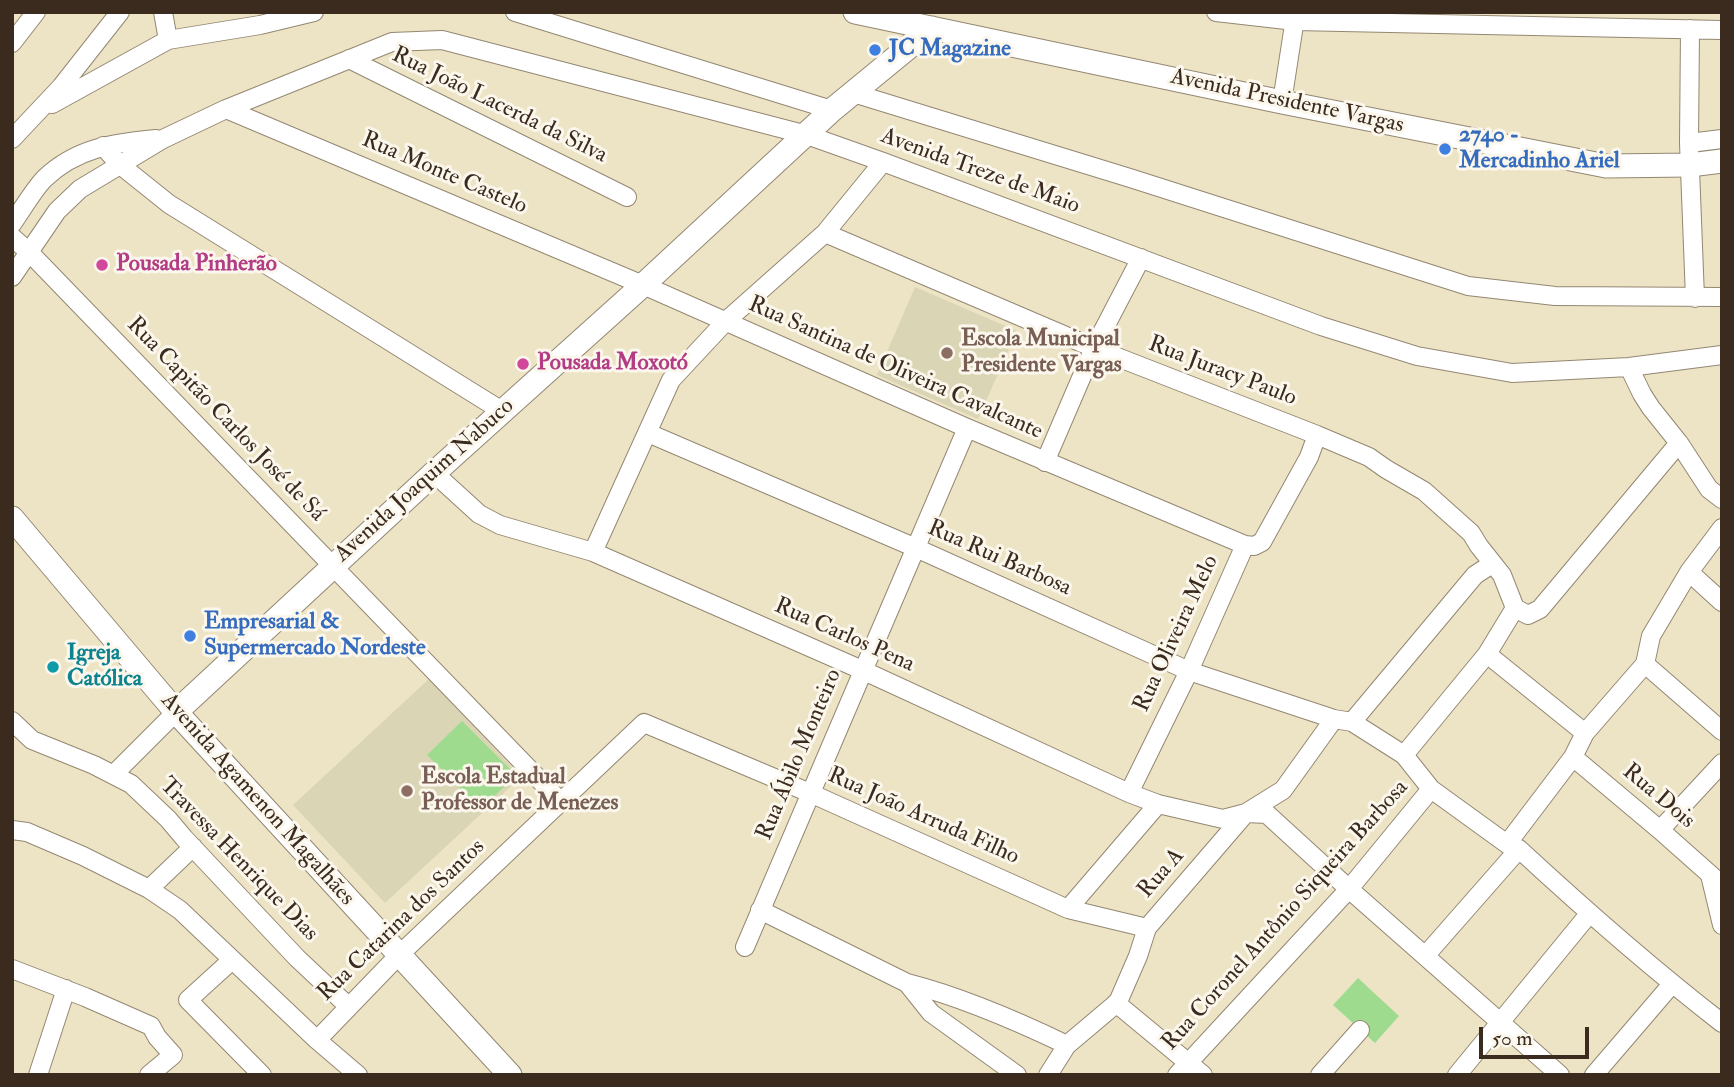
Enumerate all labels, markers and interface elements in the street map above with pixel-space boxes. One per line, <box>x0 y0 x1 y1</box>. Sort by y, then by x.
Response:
place label: JC Magazine <box>889 36 1011 64</box>
street label: Rua João Lacerda da Silva <box>387 42 611 170</box>
marker: JC Magazine <box>867 42 883 58</box>
street label: Avenida Presidente Vargas <box>1168 64 1406 140</box>
place label: 2740 - Mercadinho Ariel <box>1459 122 1620 176</box>
street label: Avenida Treze de Maio <box>877 123 1083 221</box>
street label: Rua Monte Castelo <box>357 127 531 221</box>
marker: 2740 - Mercadinho Ariel <box>1437 141 1453 157</box>
place label: Pousada Pinherão <box>116 251 277 279</box>
marker: Pousada Pinherão <box>94 257 110 273</box>
street label: Rua Santina de Oliveira Cavalcante <box>744 291 1046 447</box>
street label: Rua Capitão Carlos José de Sá <box>120 312 330 528</box>
place label: Escola Municipal Presidente Vargas <box>961 326 1122 380</box>
street label: Rua Juracy Paulo <box>1144 331 1300 413</box>
marker: Escola Municipal Presidente Vargas <box>939 345 955 361</box>
place label: Pousada Moxotó <box>537 350 688 378</box>
marker: Pousada Moxotó <box>515 356 531 372</box>
street label: Avenida Joaquim Nabuco <box>330 393 520 569</box>
street label: Rua Rui Barbosa <box>923 515 1075 603</box>
street label: Rua Oliveira Melo <box>1129 551 1225 717</box>
street label: Rua Carlos Pena <box>770 593 918 679</box>
place label: Empresarial & Supermercado Nordeste <box>204 609 426 663</box>
marker: Empresarial & Supermercado Nordeste <box>182 628 198 644</box>
place label: Igreja Católica <box>67 640 142 694</box>
marker: Igreja Católica <box>45 659 61 675</box>
street label: Rua Ábilo Monteiro <box>751 665 849 845</box>
street label: Avenida Agamenon Magalhães <box>154 688 360 912</box>
street label: Rua Dois <box>1616 759 1700 835</box>
street label: Rua João Arruda Filho <box>823 762 1023 872</box>
place label: Escola Estadual Professor de Menezes <box>421 764 618 818</box>
street label: Travessa Henrique Dias <box>153 772 323 948</box>
street label: Rua Coronel Antônio Siqueira Barbosa <box>1157 775 1415 1057</box>
marker: Escola Estadual Professor de Menezes <box>399 783 415 799</box>
street label: Rua Catarina dos Santos <box>313 834 491 1008</box>
street label: Rua A <box>1133 843 1191 905</box>
scale bar <box>1482 1014 1592 1058</box>
text: 50 m <box>1492 1025 1533 1052</box>

